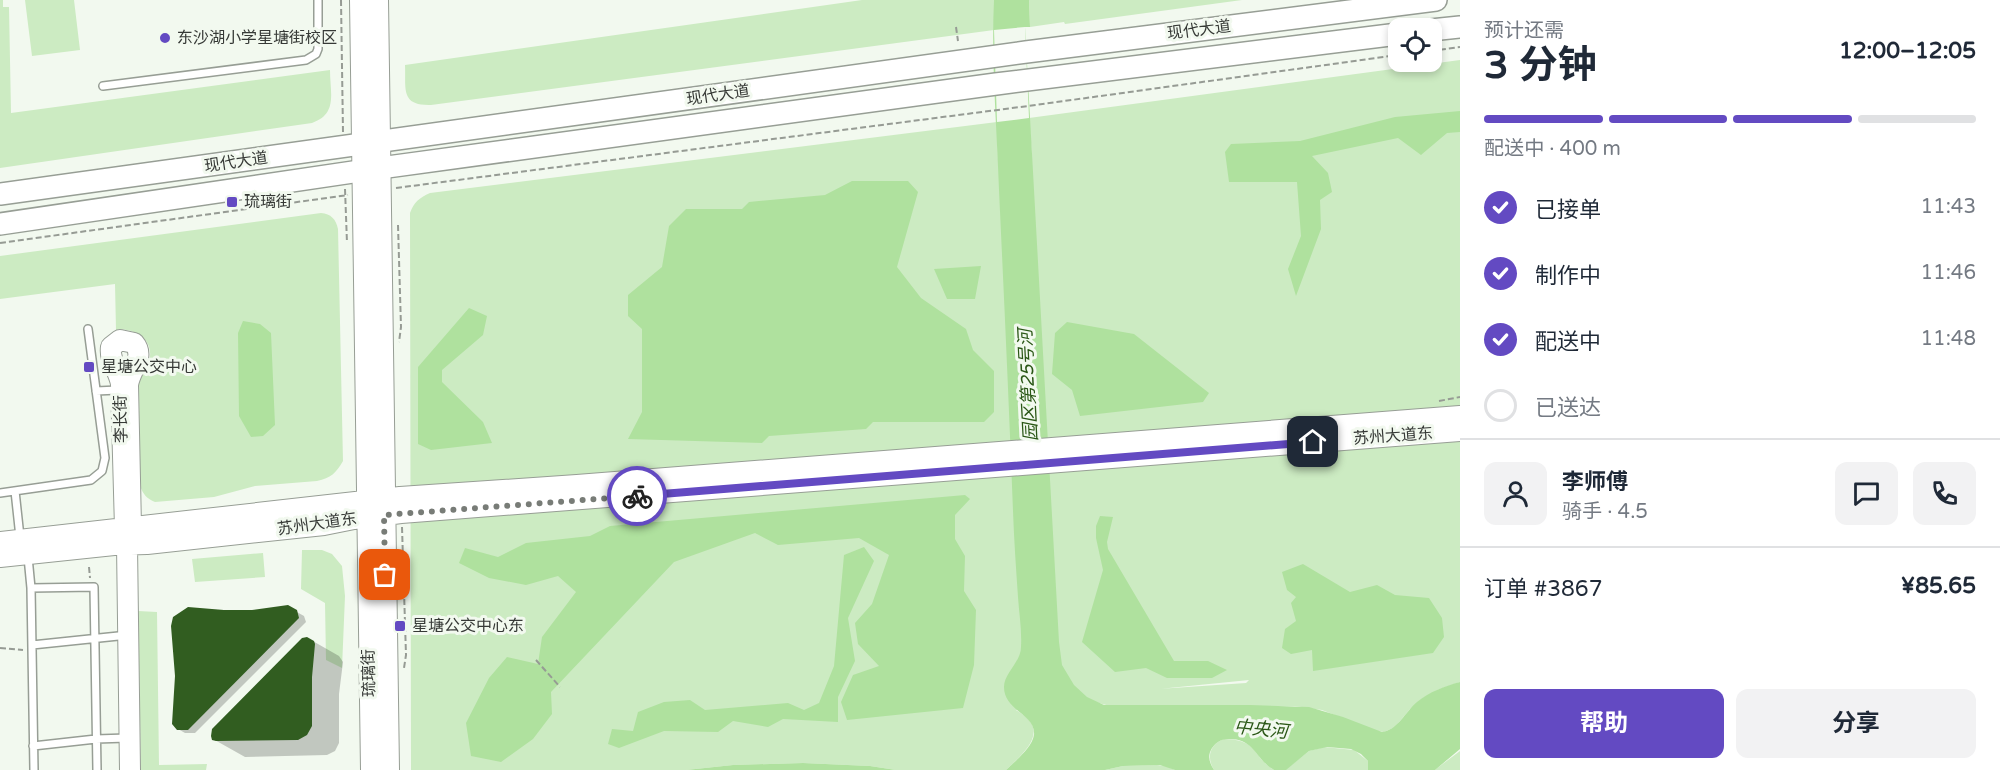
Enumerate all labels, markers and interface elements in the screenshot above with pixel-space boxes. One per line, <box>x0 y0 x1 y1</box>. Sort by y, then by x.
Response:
street label: 现代大道 <box>1166 16 1232 44</box>
map controls <box>1388 18 1442 72</box>
button: locate <box>1388 18 1442 72</box>
text: 预计还需 <box>1484 19 1564 43</box>
place label: 东沙湖小学星塘街校区 <box>177 28 337 48</box>
marker: 东沙湖小学星塘街校区 <box>158 31 172 45</box>
text: 12:00–12:05 <box>1839 38 1976 64</box>
text: 3 分钟 <box>1484 42 1597 89</box>
street label: 现代大道 <box>685 81 751 109</box>
text: 配送中 · 400 m <box>1484 137 1621 161</box>
street label: 现代大道 <box>203 148 269 176</box>
icon: check <box>1484 191 1517 224</box>
place label: 琉璃街 <box>244 192 292 212</box>
marker: 琉璃街 <box>225 195 239 209</box>
text: 11:43 <box>1921 195 1976 219</box>
text: 已接单 <box>1535 197 1601 223</box>
icon: check <box>1484 257 1517 290</box>
text: 11:46 <box>1921 261 1976 285</box>
text: 制作中 <box>1535 263 1601 289</box>
icon: check <box>1484 323 1517 356</box>
water label: 园区第25号河 <box>1014 325 1042 442</box>
text: 11:48 <box>1921 327 1976 351</box>
text: 配送中 <box>1535 329 1601 355</box>
place label: 星塘公交中心 <box>101 357 197 377</box>
marker: 星塘公交中心 <box>82 360 96 374</box>
street label: 李长街 <box>111 395 131 443</box>
text: 已送达 <box>1535 395 1601 421</box>
pin <box>1287 416 1338 467</box>
street label: 苏州大道东 <box>1352 423 1434 449</box>
icon: home <box>1296 425 1329 458</box>
button: person <box>1484 462 1547 525</box>
button: chat <box>1835 462 1898 525</box>
button: phone <box>1913 462 1976 525</box>
courier <box>607 466 667 526</box>
text: 李师傅 <box>1562 469 1628 495</box>
icon: bike <box>621 480 654 513</box>
text: 骑手 · 4.5 <box>1562 500 1648 524</box>
street label: 苏州大道东 <box>276 509 358 539</box>
pin <box>359 549 410 600</box>
icon: bag <box>368 558 401 591</box>
text: ¥85.65 <box>1901 573 1976 599</box>
text: 订单 #3867 <box>1484 576 1602 602</box>
place label: 星塘公交中心东 <box>412 616 524 636</box>
marker: 星塘公交中心东 <box>393 619 407 633</box>
street label: 琉璃街 <box>359 649 379 697</box>
button: 帮助 <box>1484 689 1724 758</box>
button: 分享 <box>1736 689 1976 758</box>
water label: 中央河 <box>1233 715 1292 743</box>

